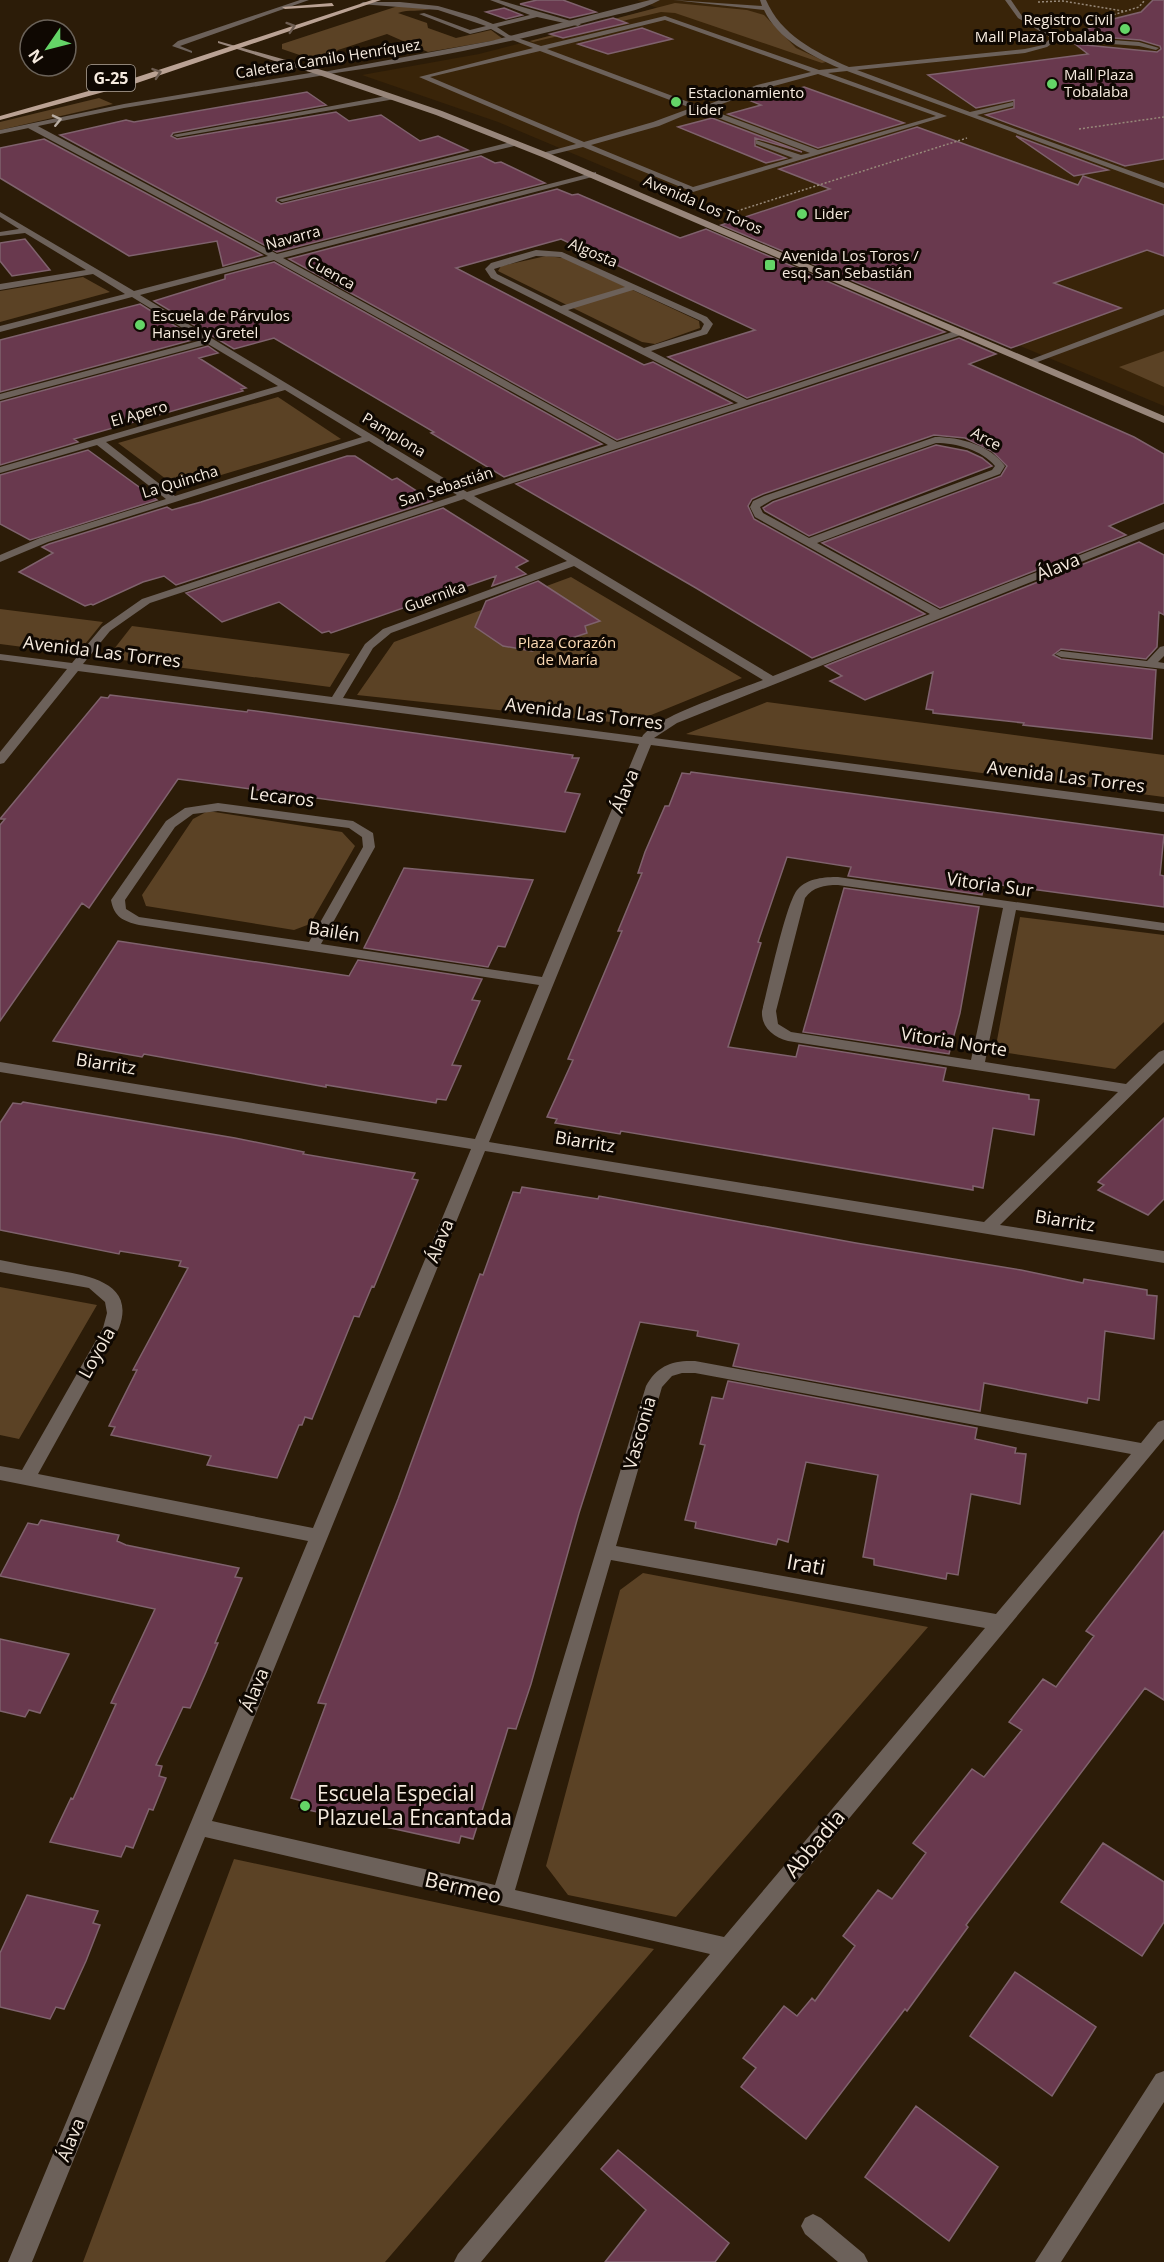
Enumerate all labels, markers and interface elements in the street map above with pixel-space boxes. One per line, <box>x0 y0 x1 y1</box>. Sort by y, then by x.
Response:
place label: Registro Civil Mall Plaza Tobalaba <box>975 9 1113 46</box>
north arrow <box>18 18 78 78</box>
one-way arrow <box>285 22 296 35</box>
marker: Registro Civil Mall Plaza Tobalaba <box>1118 22 1132 36</box>
street label: Caletera Camilo Henríquez <box>234 34 422 82</box>
text: N <box>23 45 48 68</box>
place label: Mall Plaza Tobalaba <box>1064 64 1134 101</box>
road number: G-25 <box>87 65 135 91</box>
one-way arrow <box>151 68 162 81</box>
marker: Mall Plaza Tobalaba <box>1045 77 1059 91</box>
place label: Estacionamiento Lider <box>688 82 804 119</box>
marker: Estacionamiento Lider <box>669 95 683 109</box>
one-way arrow <box>52 114 62 127</box>
street label: Avenida Los Toros <box>641 170 766 238</box>
place label: Lider <box>814 203 849 223</box>
marker: Lider <box>795 207 809 221</box>
street label: Navarra <box>263 220 322 254</box>
street label: Algosta <box>566 233 621 271</box>
place label: Avenida Los Toros / esq. San Sebastián <box>782 245 919 282</box>
street label: Cuenca <box>304 251 359 293</box>
marker: Avenida Los Toros / esq. San Sebastián <box>763 258 777 272</box>
place label: Escuela de Párvulos Hansel y Gretel <box>152 305 290 342</box>
marker: Escuela de Párvulos Hansel y Gretel <box>133 318 147 332</box>
street label: El Apero <box>108 395 169 431</box>
street label: Pamplona <box>359 407 430 461</box>
street label: Arce <box>968 422 1005 454</box>
street label: La Quincha <box>139 460 220 502</box>
street label: San Sebastián <box>396 461 495 511</box>
street label: Álava <box>1032 547 1083 586</box>
street label: Guernika <box>401 576 468 616</box>
street label: Avenida Las Torres <box>22 629 182 673</box>
park label: Plaza Corazón de María <box>518 632 616 669</box>
street label: Avenida Las Torres <box>504 691 664 735</box>
street label: Avenida Las Torres <box>986 754 1146 798</box>
street label: Álava <box>605 765 644 816</box>
street label: Lecaros <box>248 780 316 812</box>
street label: Vitoria Sur <box>945 866 1036 902</box>
street label: Bailén <box>307 915 362 947</box>
street label: Vitoria Norte <box>899 1021 1009 1061</box>
street label: Biarritz <box>75 1046 138 1080</box>
street label: Biarritz <box>554 1124 617 1158</box>
street label: Biarritz <box>1034 1203 1097 1237</box>
street label: Álava <box>420 1215 459 1266</box>
street label: Loyola <box>72 1323 120 1382</box>
street label: Vasconia <box>617 1394 661 1472</box>
street label: Irati <box>785 1547 828 1581</box>
street label: Álava <box>235 1664 274 1715</box>
place label: Escuela Especial PlazueLa Encantada <box>317 1779 512 1831</box>
marker: Escuela Especial PlazueLa Encantada <box>298 1799 312 1813</box>
street label: Abbadia <box>778 1804 851 1883</box>
street label: Bermeo <box>422 1865 504 1909</box>
street label: Álava <box>51 2114 90 2165</box>

